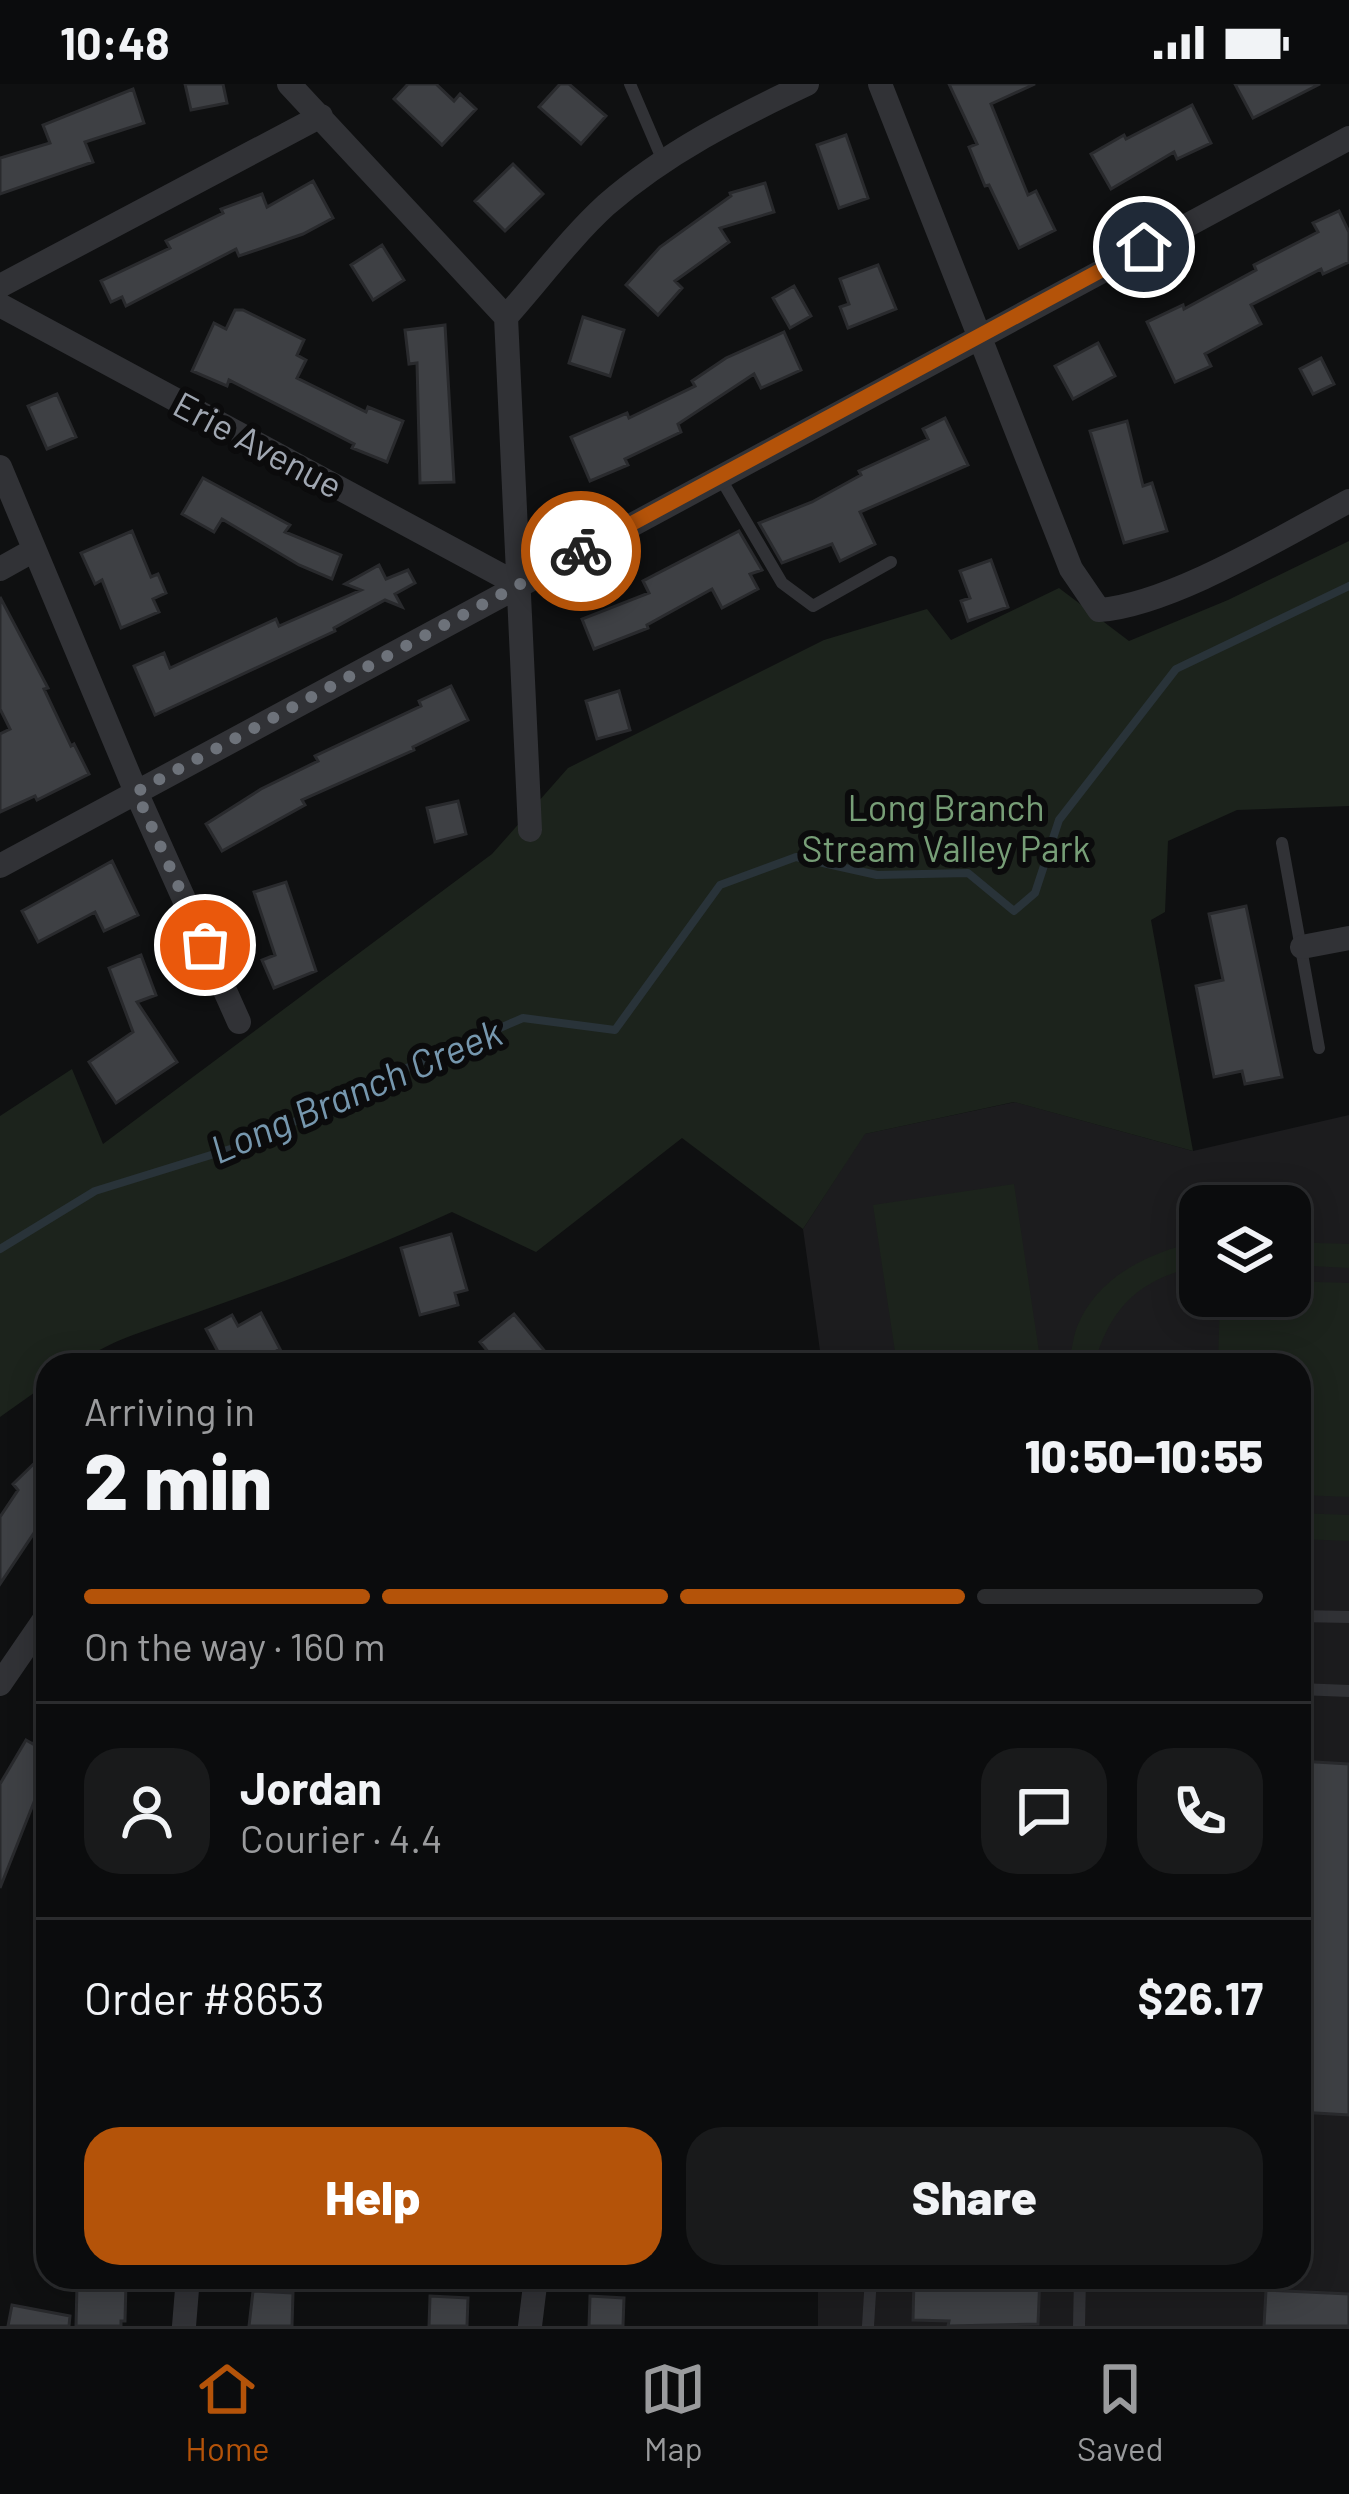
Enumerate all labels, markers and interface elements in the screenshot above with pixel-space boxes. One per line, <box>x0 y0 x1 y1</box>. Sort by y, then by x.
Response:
text: 10:48 <box>60 15 170 69</box>
pin <box>1093 196 1195 298</box>
icon: home <box>1111 214 1177 280</box>
street label: Erie Avenue <box>167 381 350 506</box>
courier <box>521 491 641 611</box>
icon: bike <box>548 518 614 584</box>
park label: Long Branch Stream Valley Park <box>801 785 1091 869</box>
pin <box>154 894 256 996</box>
icon: bag <box>172 912 238 978</box>
water label: Long Branch Creek <box>203 1007 508 1172</box>
map controls <box>1179 1185 1311 1317</box>
button: layers <box>1179 1185 1311 1317</box>
text: Arriving in <box>84 1387 255 1434</box>
text: 10:50–10:55 <box>1025 1428 1263 1482</box>
text: 2 min <box>84 1432 272 1526</box>
text: On the way · 160 m <box>84 1622 386 1669</box>
button: person <box>84 1748 210 1874</box>
button: chat <box>981 1748 1107 1874</box>
button: phone <box>1137 1748 1263 1874</box>
text: Jordan <box>240 1760 382 1814</box>
text: Courier · 4.4 <box>240 1814 443 1861</box>
text: Order #8653 <box>84 1970 325 2024</box>
text: $26.17 <box>1137 1970 1263 2024</box>
button: Help <box>84 2127 662 2265</box>
button: Share <box>686 2127 1263 2265</box>
tab: Home <box>185 2356 270 2468</box>
tab: Map <box>640 2356 706 2468</box>
tab: Saved <box>1077 2356 1164 2468</box>

